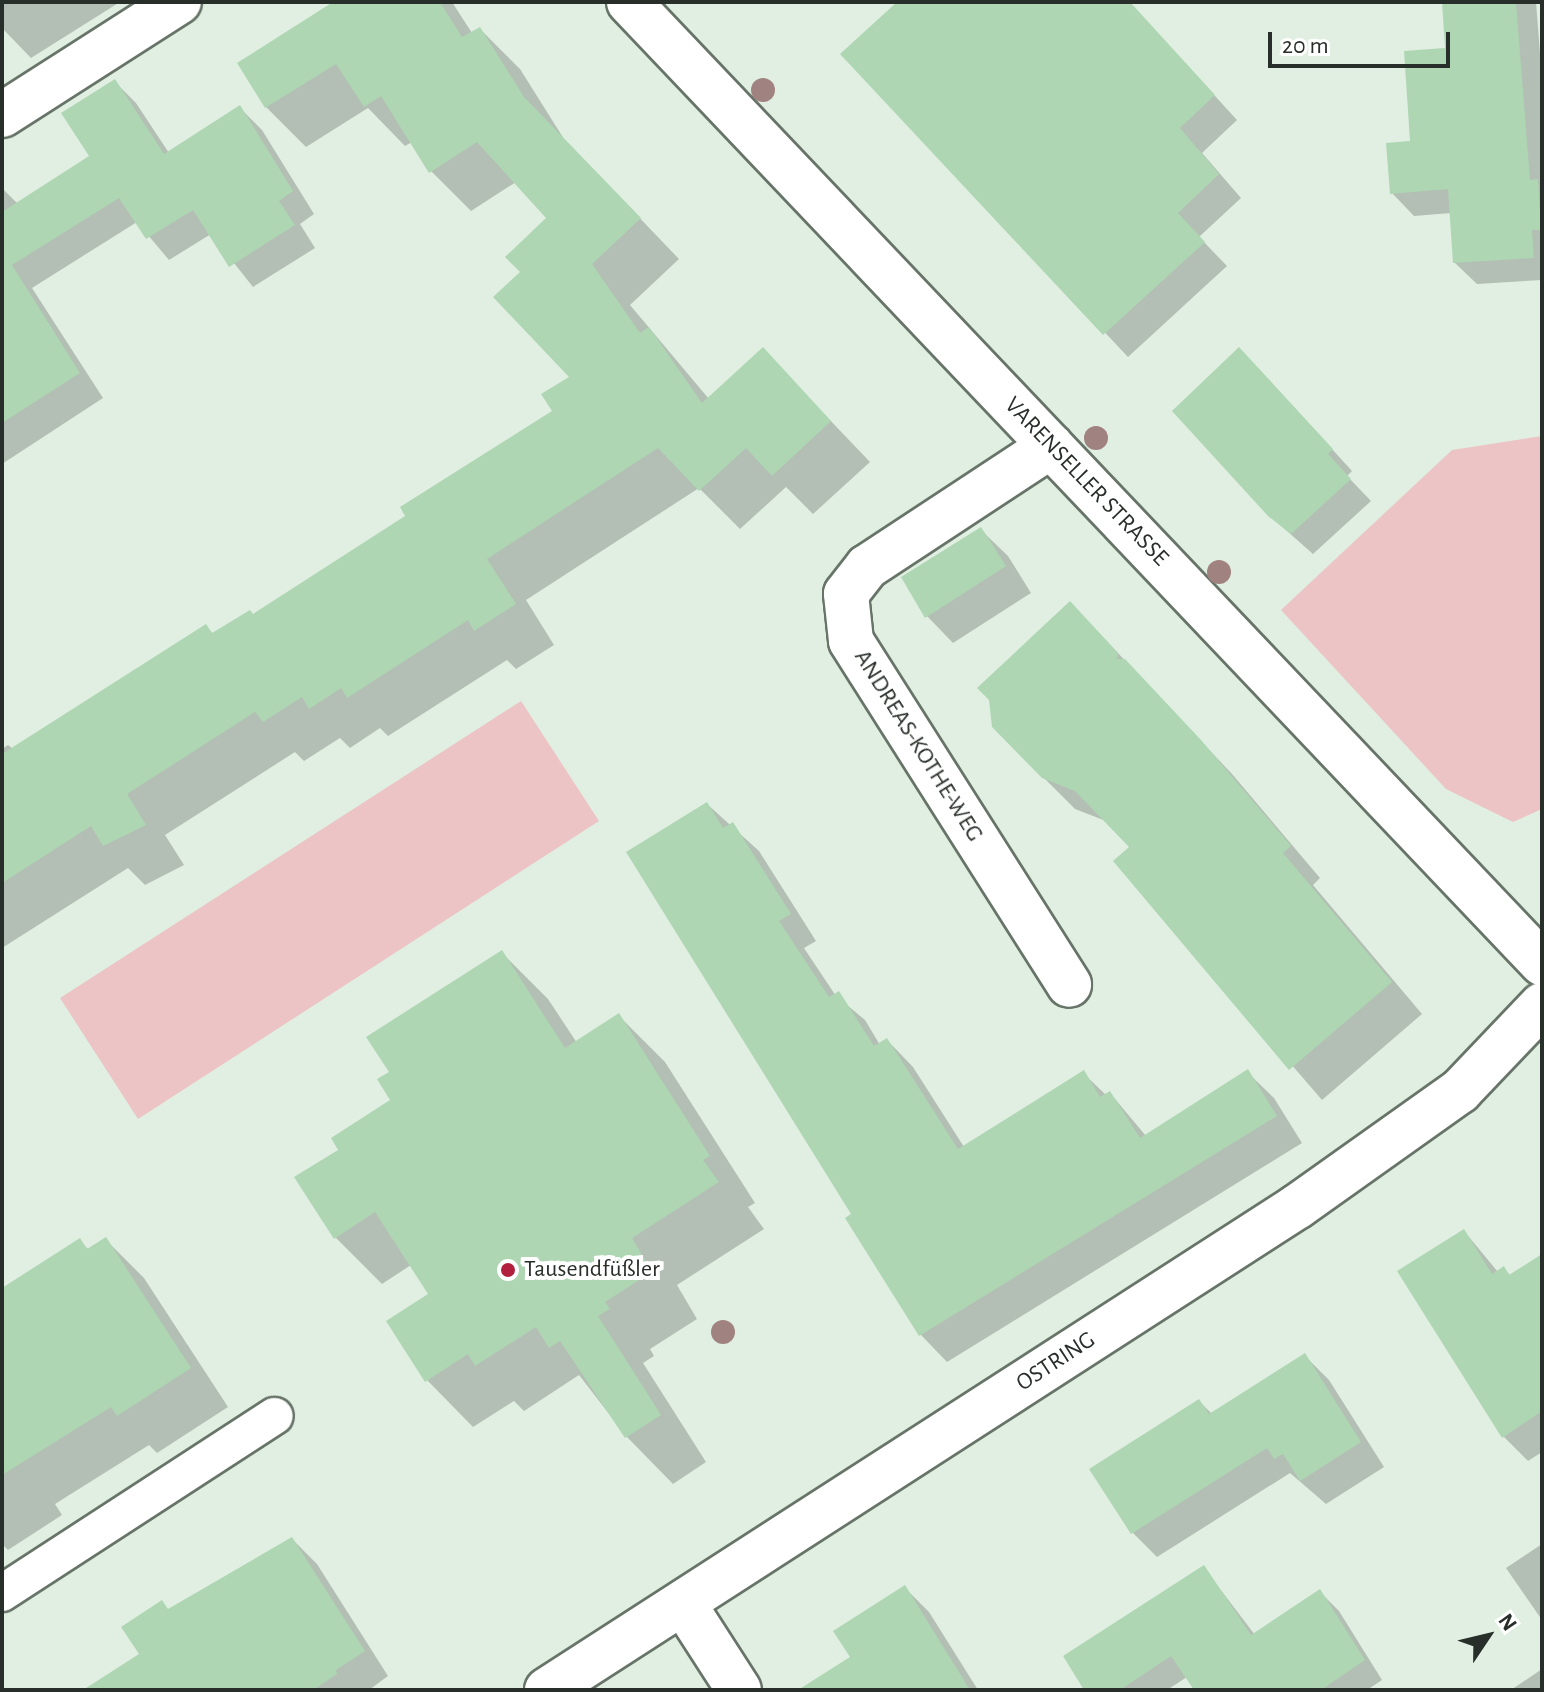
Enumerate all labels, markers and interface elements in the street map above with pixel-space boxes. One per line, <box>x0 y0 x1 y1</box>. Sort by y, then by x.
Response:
scale bar <box>1272 16 1454 66</box>
text: 20 m <box>1282 34 1329 58</box>
street label: VARENSELLER STRASSE <box>998 391 1174 573</box>
street label: ANDREAS-KOTHE-WEG <box>847 645 989 847</box>
place label: Tausendfüßler <box>524 1256 660 1284</box>
marker: Tausendfüßler <box>499 1261 517 1279</box>
street label: OSTRING <box>1011 1326 1101 1398</box>
north arrow <box>1448 1596 1528 1676</box>
text: N <box>1494 1610 1521 1635</box>

